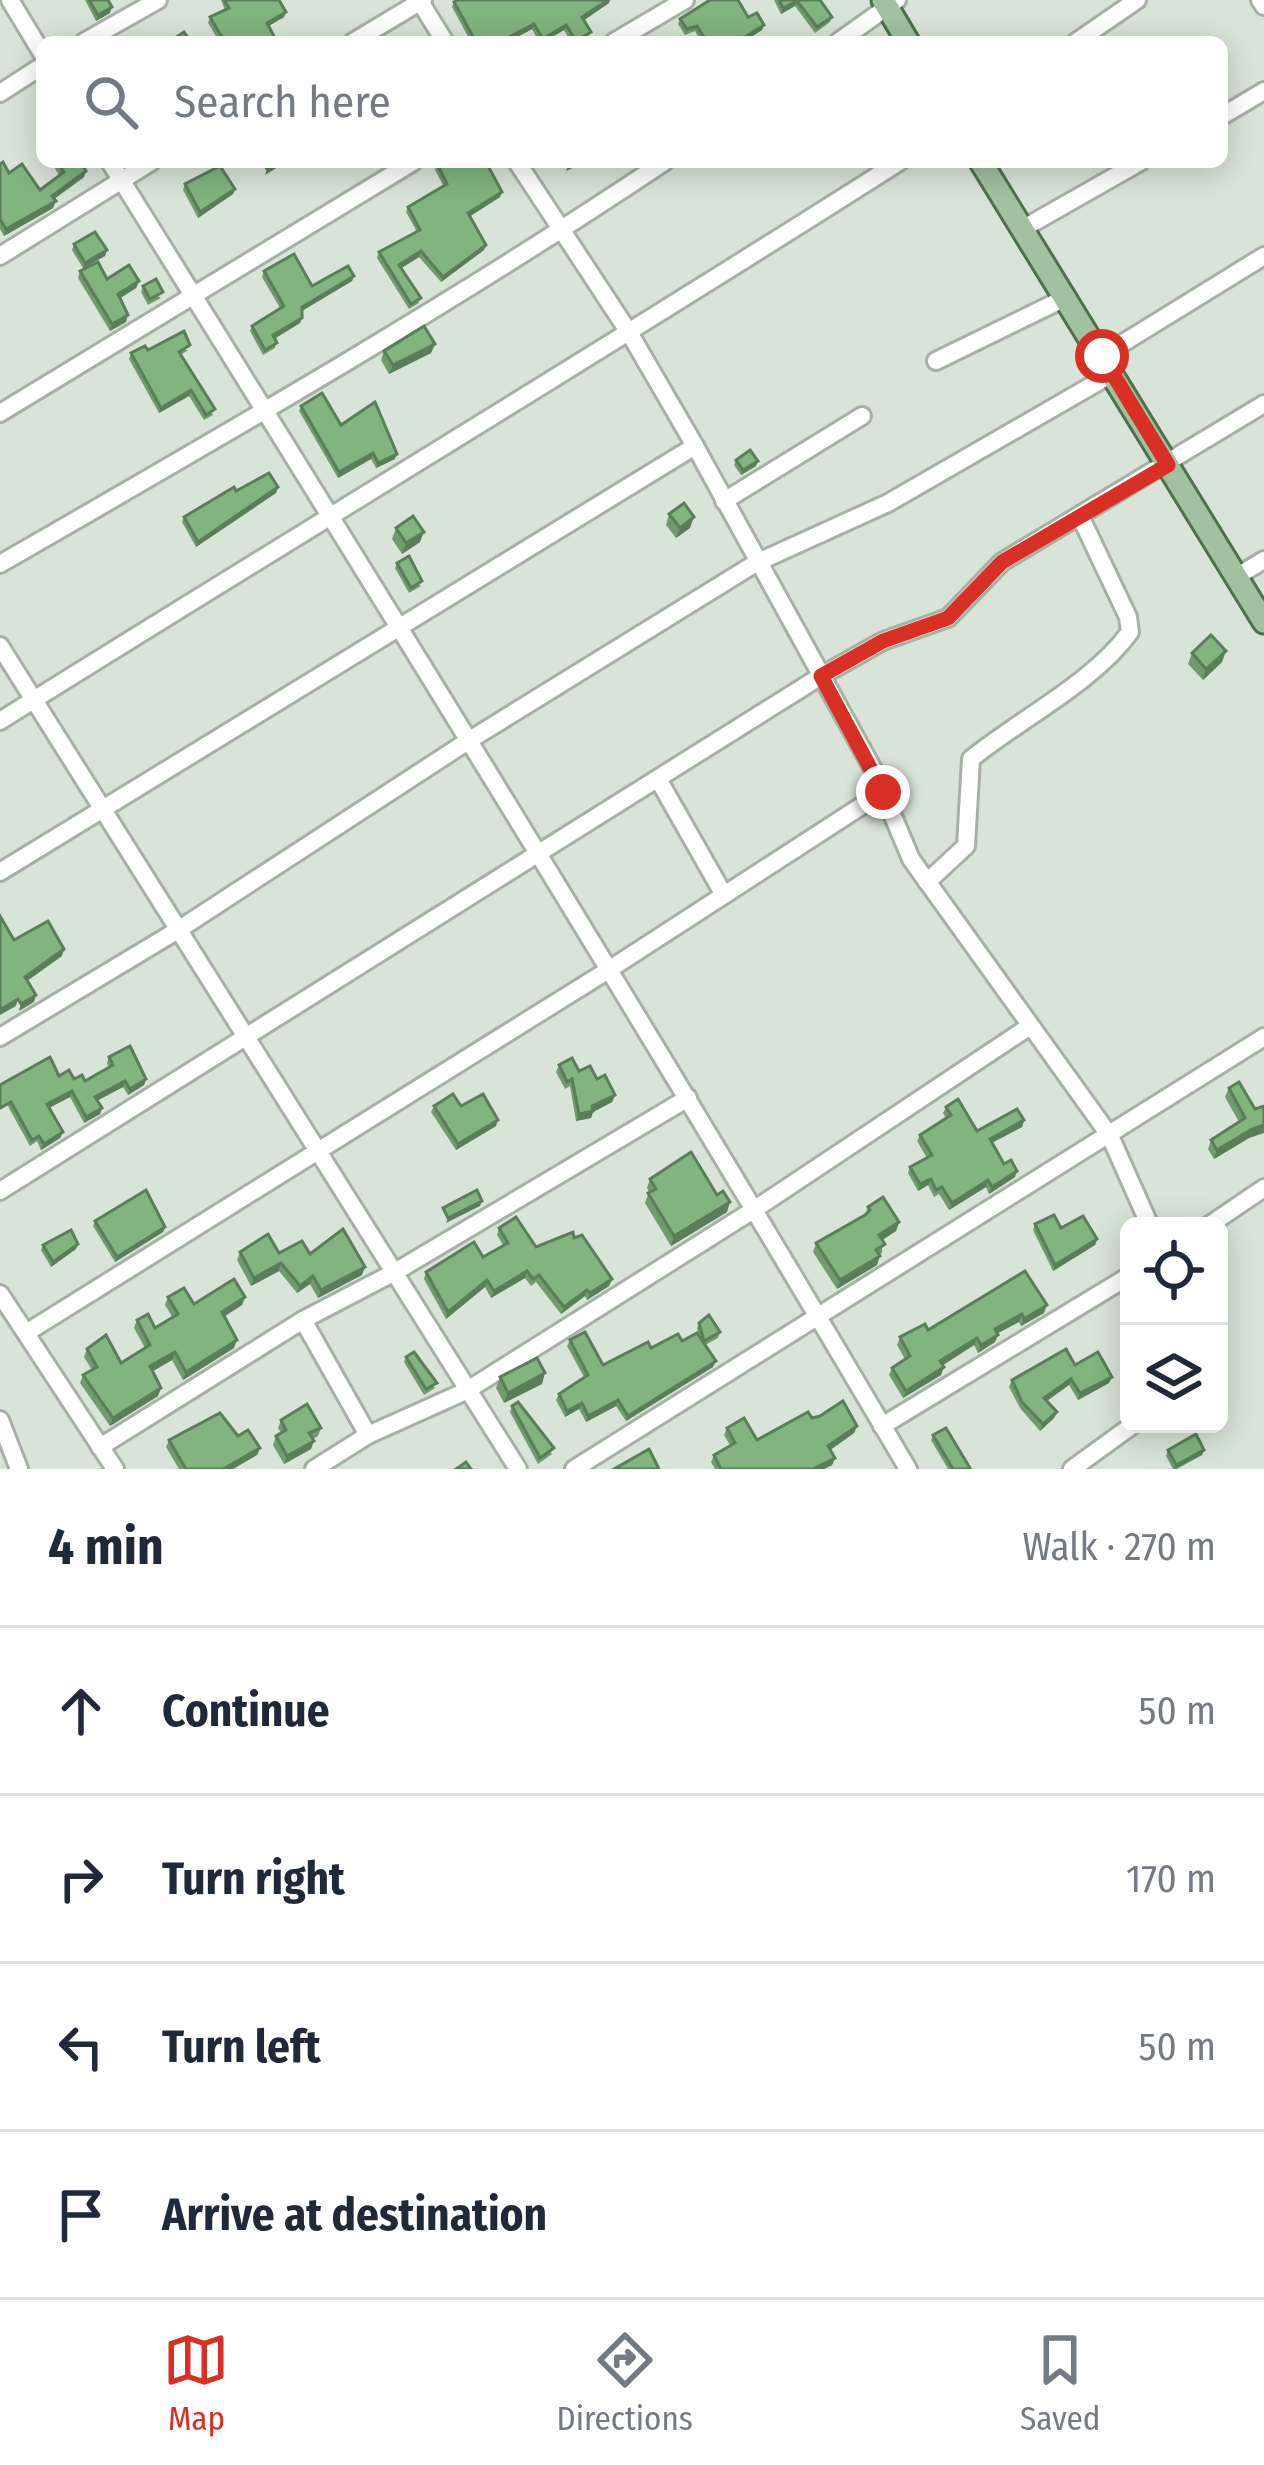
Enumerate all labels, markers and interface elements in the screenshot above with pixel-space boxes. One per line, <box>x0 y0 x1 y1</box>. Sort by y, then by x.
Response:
search box <box>36 36 1228 168</box>
icon: search <box>78 69 144 135</box>
text: Search here <box>174 75 391 129</box>
route start <box>1075 329 1129 383</box>
route end <box>856 765 910 819</box>
map controls <box>1120 1217 1228 1433</box>
button: locate <box>1120 1217 1228 1325</box>
button: layers <box>1120 1325 1228 1433</box>
text: 4 min <box>48 1516 164 1578</box>
text: Walk · 270 m <box>1022 1524 1216 1570</box>
icon: ahead <box>48 1678 114 1744</box>
text: Continue <box>162 1684 330 1738</box>
text: 50 m <box>1139 1688 1216 1734</box>
icon: right <box>48 1846 114 1912</box>
text: Turn right <box>162 1852 345 1906</box>
text: 170 m <box>1126 1856 1216 1902</box>
icon: left <box>48 2014 114 2080</box>
text: Turn left <box>162 2020 321 2074</box>
text: 50 m <box>1139 2024 1216 2070</box>
icon: arrive <box>48 2182 114 2248</box>
text: Arrive at destination <box>162 2188 547 2242</box>
tab: Map <box>163 2327 229 2439</box>
tab: Directions <box>556 2327 693 2439</box>
tab: Saved <box>1020 2327 1100 2439</box>

